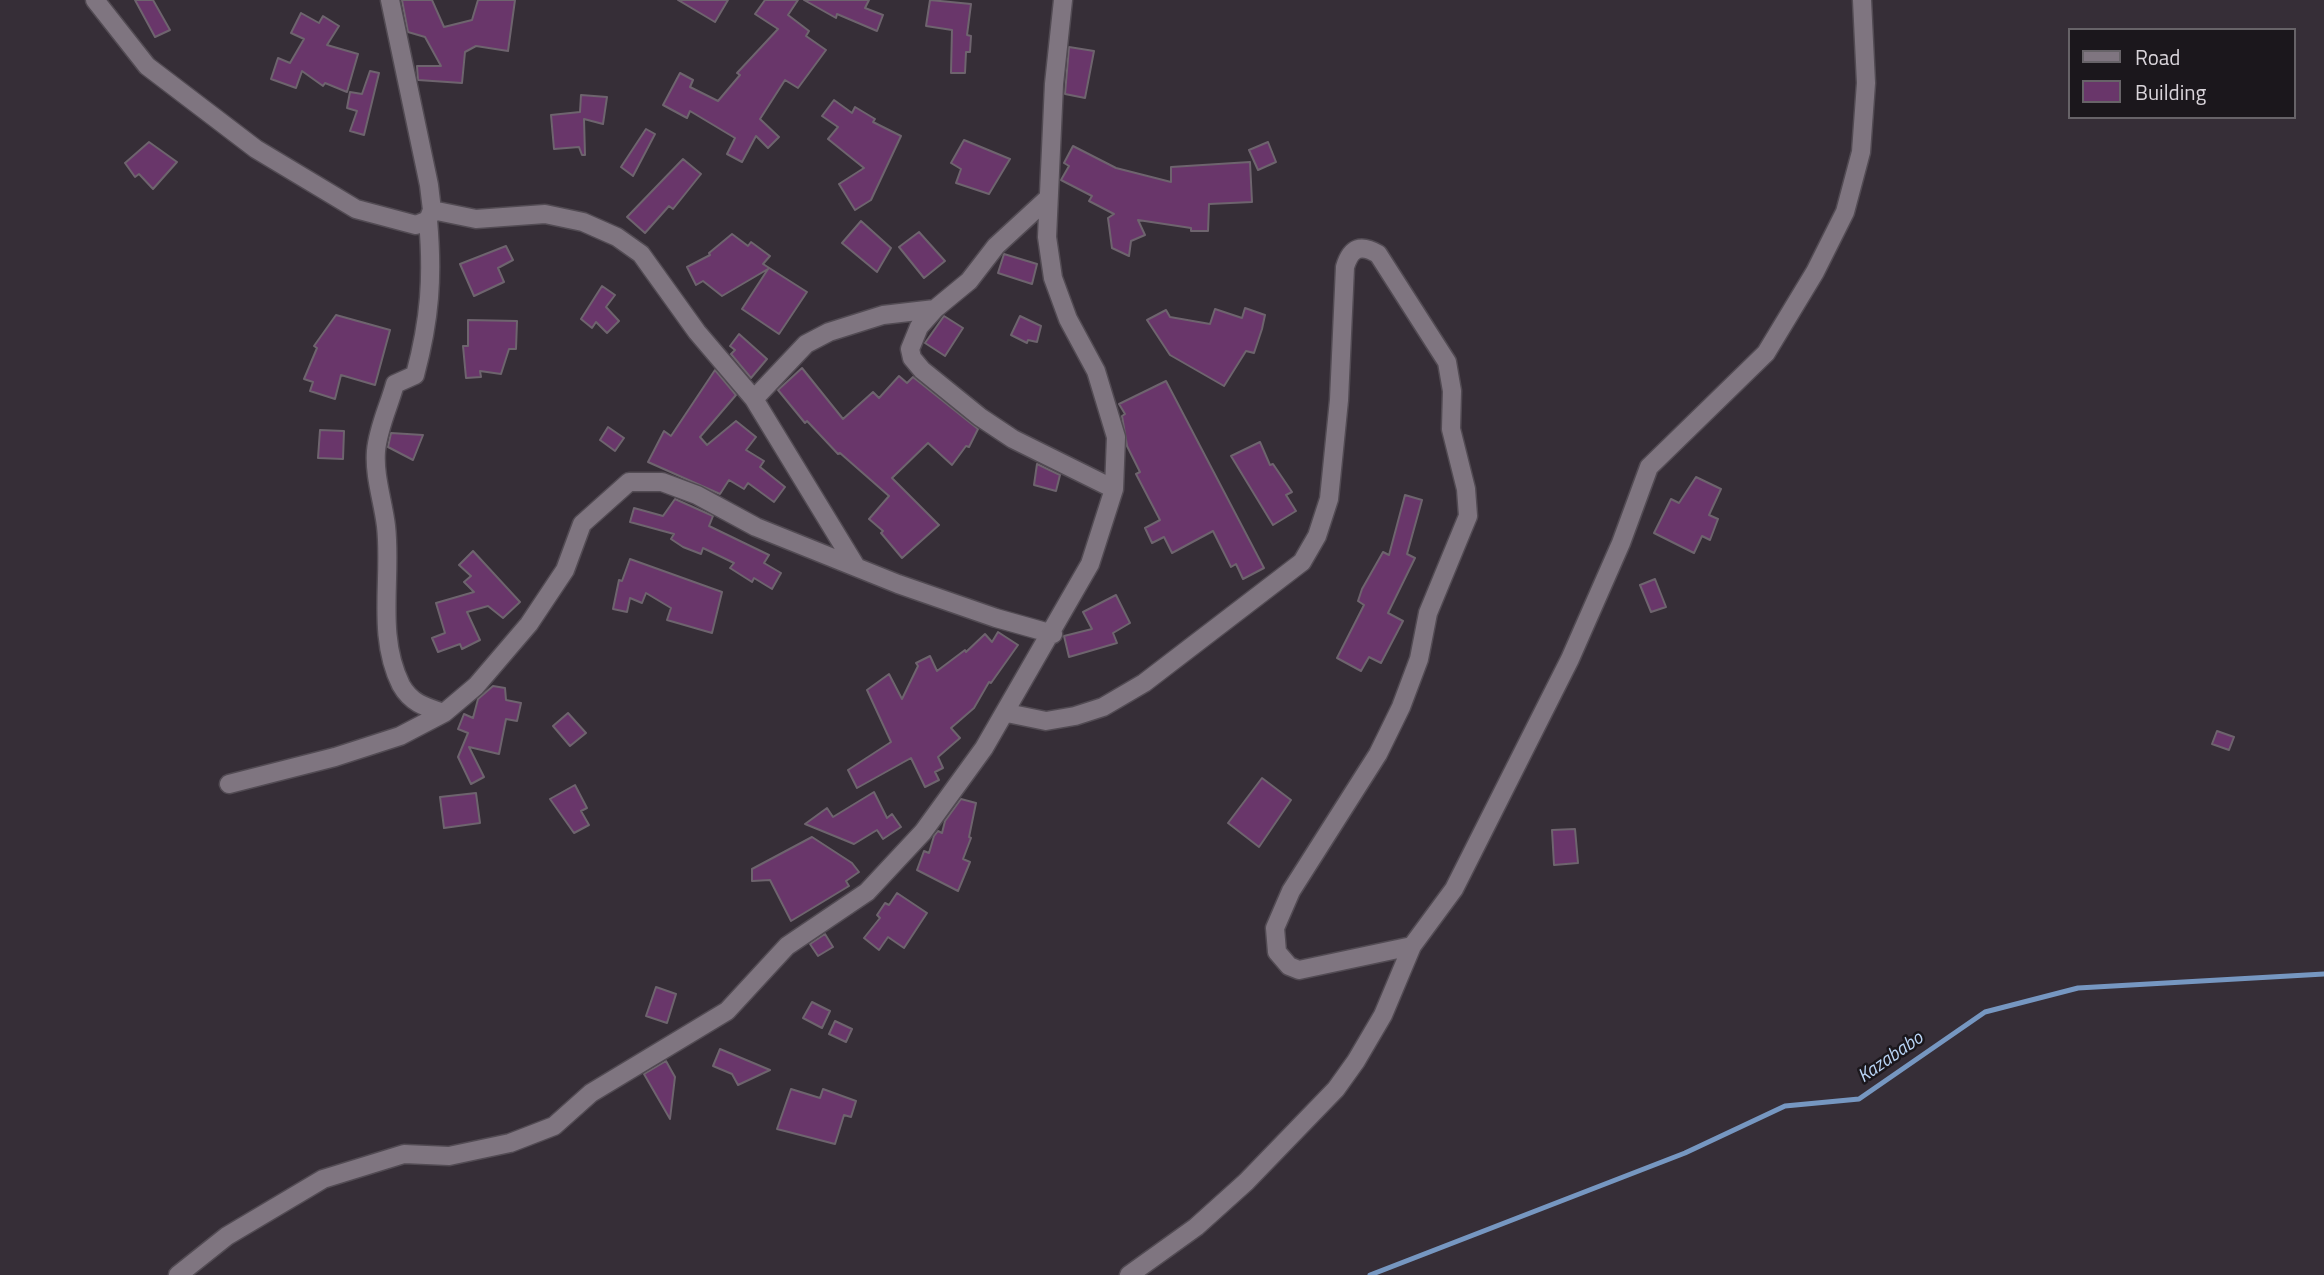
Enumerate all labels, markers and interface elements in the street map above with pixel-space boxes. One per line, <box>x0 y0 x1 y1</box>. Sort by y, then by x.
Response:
legend <box>2068 28 2296 119</box>
text: Road <box>2135 41 2180 73</box>
text: Building <box>2135 76 2206 108</box>
water label: Kazababo <box>1854 1027 1928 1089</box>

